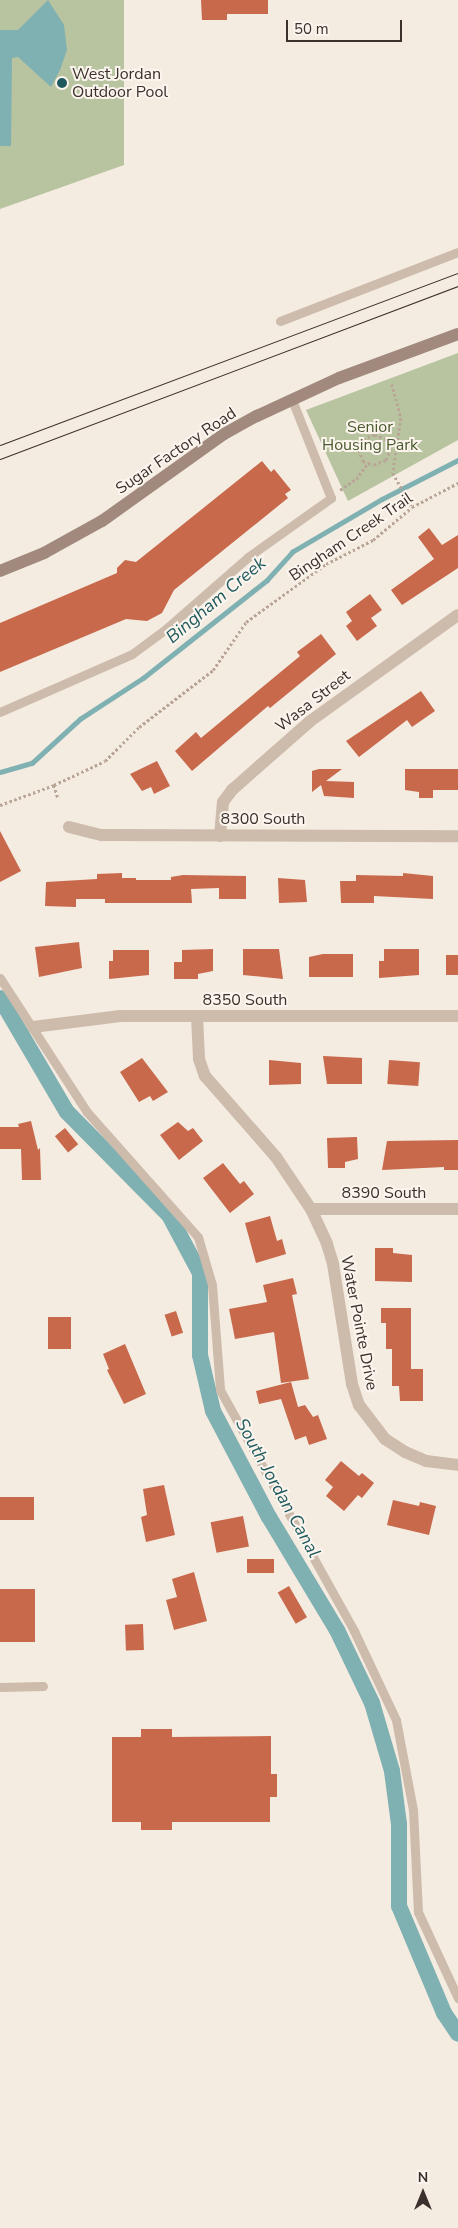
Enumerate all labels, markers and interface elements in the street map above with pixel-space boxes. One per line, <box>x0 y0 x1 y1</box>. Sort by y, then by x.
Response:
scale bar <box>288 10 404 42</box>
text: 50 m <box>294 19 329 39</box>
place label: West Jordan Outdoor Pool <box>72 64 168 102</box>
marker: West Jordan Outdoor Pool <box>56 77 68 89</box>
street label: Sugar Factory Road <box>112 404 240 498</box>
park label: Senior Housing Park <box>322 417 418 455</box>
street label: Bingham Creek Trail <box>286 489 416 585</box>
water label: Bingham Creek <box>162 552 270 648</box>
street label: Wasa Street <box>272 666 354 736</box>
street label: 8300 South <box>221 809 305 829</box>
street label: 8350 South <box>203 990 287 1010</box>
street label: 8390 South <box>342 1183 426 1203</box>
street label: Water Pointe Drive <box>337 1254 381 1392</box>
water label: South Jordan Canal <box>231 1415 325 1561</box>
north arrow <box>398 2168 448 2218</box>
text: N <box>418 2168 428 2187</box>

